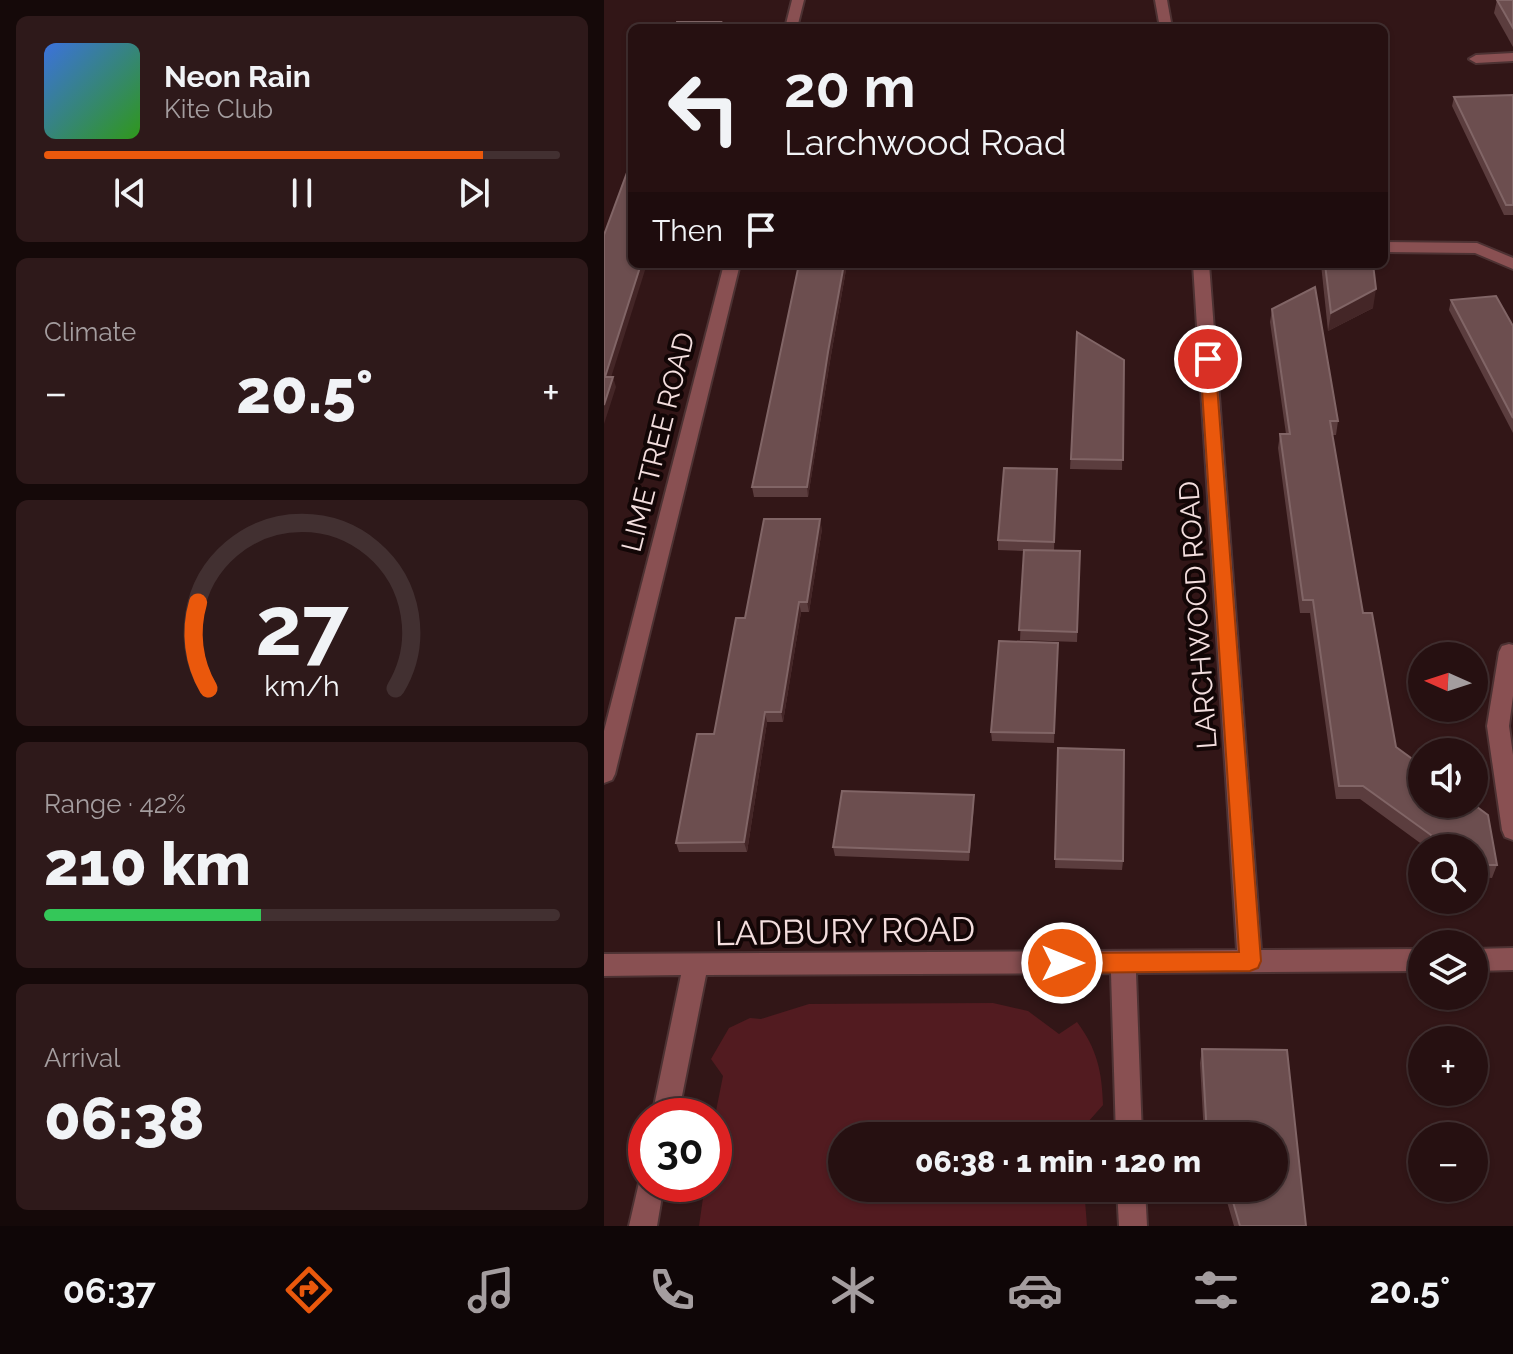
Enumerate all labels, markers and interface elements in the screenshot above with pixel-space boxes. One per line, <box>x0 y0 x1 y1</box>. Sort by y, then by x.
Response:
text: 20 m <box>784 54 916 120</box>
icon: left <box>652 56 756 160</box>
text: Neon Rain <box>164 59 311 94</box>
text: Kite Club <box>164 94 273 124</box>
text: Larchwood Road <box>784 121 1066 163</box>
icon: previous <box>108 171 152 215</box>
icon: pause <box>280 171 324 215</box>
icon: next <box>452 171 496 215</box>
icon: arrive <box>739 208 783 252</box>
text: Then <box>652 213 723 248</box>
text: Climate <box>44 317 136 347</box>
pin <box>1174 325 1242 393</box>
street label: LIME TREE ROAD <box>615 329 701 555</box>
icon: arrive <box>1186 337 1230 381</box>
text: 20.5° <box>236 357 373 427</box>
text: − <box>44 367 68 418</box>
text: + <box>542 367 560 418</box>
street label: LARCHWOOD ROAD <box>1172 480 1224 750</box>
text: 27 <box>255 577 349 674</box>
north arrow <box>1408 642 1488 722</box>
map controls <box>1408 642 1488 1202</box>
text: km/h <box>264 669 340 703</box>
button: sound <box>1408 738 1488 818</box>
text: Range · 42% <box>44 789 186 819</box>
text: 210 km <box>44 829 251 899</box>
button: search <box>1408 834 1488 914</box>
street label: LADBURY ROAD <box>714 909 976 953</box>
position arrow <box>1020 921 1104 1005</box>
button: layers <box>1408 930 1488 1010</box>
button: + <box>1408 1026 1488 1106</box>
text: Arrival <box>44 1043 120 1073</box>
text: 06:38 <box>44 1083 204 1153</box>
speed limit sign: 30 <box>628 1098 732 1202</box>
button: − <box>1408 1122 1488 1202</box>
text: 06:38 · 1 min · 120 m <box>915 1144 1201 1179</box>
icon: directions <box>281 1262 337 1318</box>
icon: music <box>463 1262 519 1318</box>
icon: phone <box>644 1262 700 1318</box>
icon: climate <box>825 1262 881 1318</box>
icon: car <box>1007 1262 1063 1318</box>
icon: filters <box>1188 1262 1244 1318</box>
text: 06:37 <box>63 1269 156 1311</box>
text: 20.5° <box>1370 1269 1450 1311</box>

